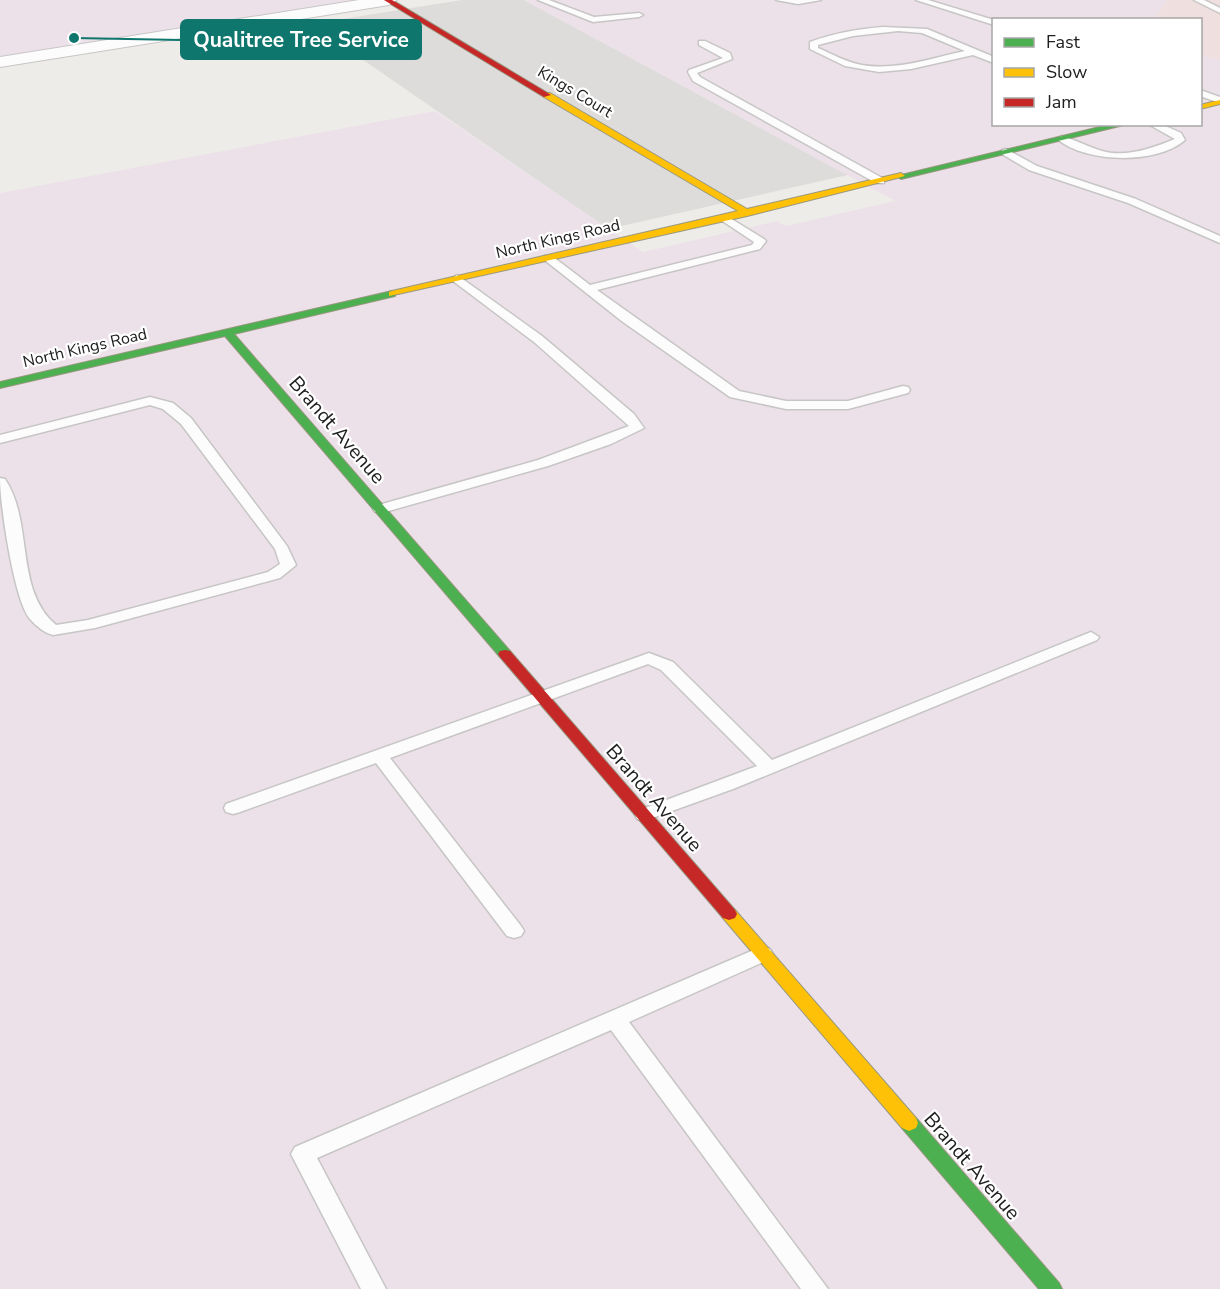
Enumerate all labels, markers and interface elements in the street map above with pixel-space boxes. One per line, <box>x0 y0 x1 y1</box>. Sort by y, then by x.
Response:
legend <box>992 18 1202 126</box>
callout: Qualitree Tree Service <box>181 20 421 59</box>
text: Qualitree Tree Service <box>193 26 409 54</box>
text: Fast <box>1046 30 1081 54</box>
text: Slow <box>1046 60 1087 84</box>
street label: Kings Court <box>533 61 617 123</box>
text: Jam <box>1045 90 1077 114</box>
street label: North Kings Road <box>494 214 622 264</box>
street label: North Kings Road <box>21 323 149 373</box>
street label: Brandt Avenue <box>283 370 391 490</box>
street label: Brandt Avenue <box>600 738 708 858</box>
street label: Brandt Avenue <box>918 1106 1026 1226</box>

